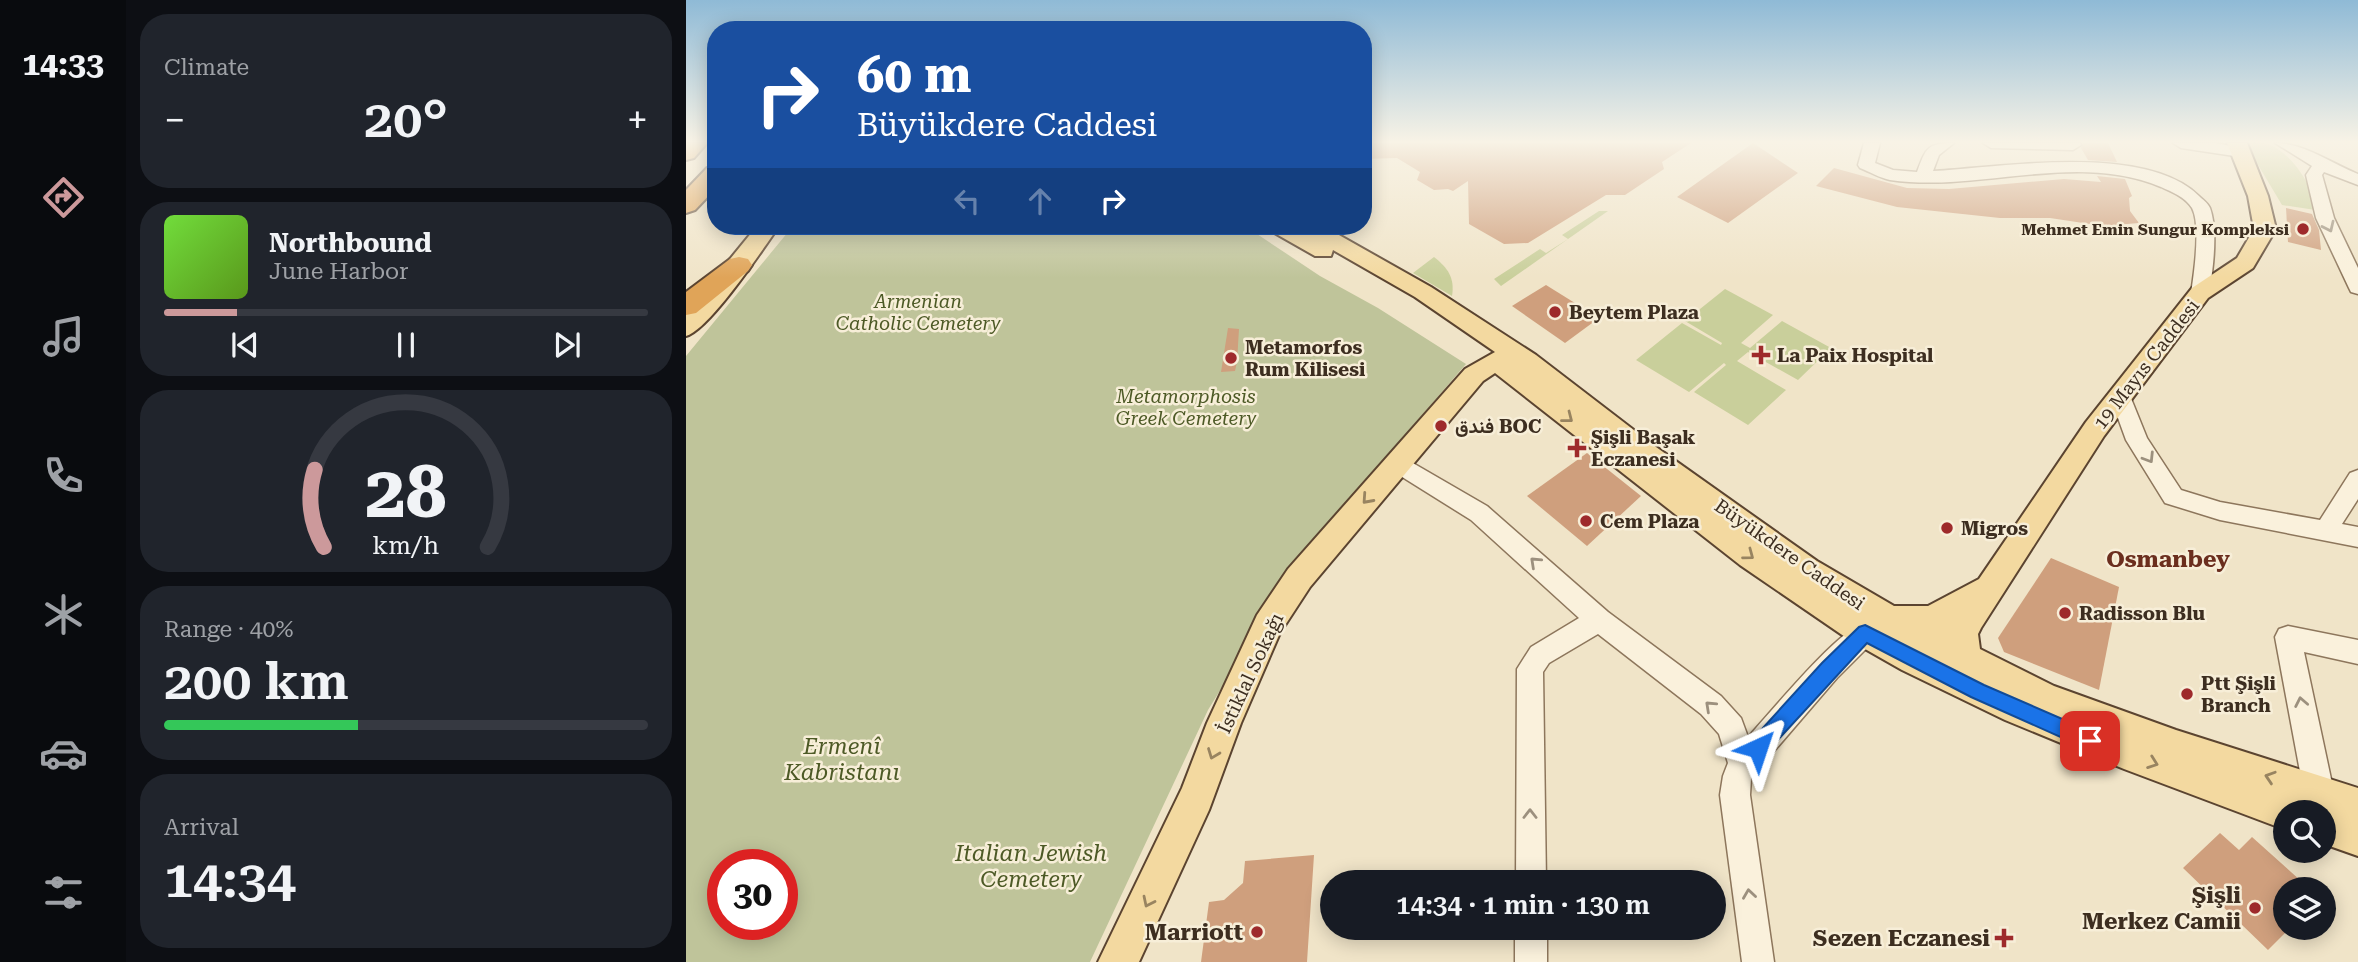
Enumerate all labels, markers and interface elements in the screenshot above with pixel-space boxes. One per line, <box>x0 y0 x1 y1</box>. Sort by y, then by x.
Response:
text: 14:33 <box>22 45 104 83</box>
text: 60 m <box>857 47 972 104</box>
icon: right <box>742 49 833 140</box>
text: Climate <box>164 54 249 81</box>
text: 20° <box>364 89 448 150</box>
text: − <box>164 98 185 142</box>
text: + <box>627 98 648 142</box>
text: Büyükdere Caddesi <box>857 106 1157 144</box>
icon: directions <box>39 173 88 222</box>
icon: left <box>948 182 986 220</box>
icon: ahead <box>1021 182 1059 220</box>
icon: right <box>1094 182 1132 220</box>
place label: Mehmet Emin Sungur Kompleksi <box>2021 220 2290 239</box>
one-way arrow <box>2321 220 2335 233</box>
marker: Mehmet Emin Sungur Kompleksi <box>2295 221 2311 237</box>
text: Northbound <box>269 228 432 258</box>
text: June Harbor <box>269 258 409 285</box>
park label: Armenian Catholic Cemetery <box>836 290 1001 335</box>
street label: 19 Mayıs Caddesi <box>2088 295 2204 434</box>
place label: Beytem Plaza <box>1569 301 1699 324</box>
marker: Beytem Plaza <box>1547 304 1563 320</box>
icon: music <box>39 312 88 361</box>
icon: previous <box>226 326 264 364</box>
icon: pause <box>387 326 425 364</box>
icon: next <box>548 326 586 364</box>
place label: Metamorfos Rum Kilisesi <box>1245 336 1365 381</box>
place label: La Paix Hospital <box>1777 344 1933 367</box>
marker: La Paix Hospital <box>1751 345 1771 365</box>
marker: Metamorfos Rum Kilisesi <box>1223 350 1239 366</box>
park label: Metamorphosis Greek Cemetery <box>1115 385 1257 430</box>
one-way arrow <box>1560 410 1573 423</box>
place label: فندق BOC <box>1455 415 1541 438</box>
marker: فندق BOC <box>1433 418 1449 434</box>
place label: Şişli Başak Eczanesi <box>1591 426 1695 471</box>
marker: Şişli Başak Eczanesi <box>1569 440 1585 456</box>
text: 28 <box>365 450 447 535</box>
icon: phone <box>39 451 88 500</box>
one-way arrow <box>2140 451 2153 464</box>
one-way arrow <box>1363 491 1376 504</box>
street label: Büyükdere Caddesi <box>1710 494 1869 615</box>
place label: Cem Plaza <box>1600 510 1699 533</box>
marker: Cem Plaza <box>1578 513 1594 529</box>
place label: Migros <box>1961 517 2028 540</box>
marker: Migros <box>1939 520 1955 536</box>
text: km/h <box>373 531 439 560</box>
district label: Osmanbey <box>2106 546 2230 573</box>
one-way arrow <box>1742 547 1754 560</box>
one-way arrow <box>1530 558 1543 570</box>
icon: climate <box>39 590 88 639</box>
place label: Radisson Blu <box>2079 602 2205 625</box>
marker: Radisson Blu <box>2057 605 2073 621</box>
street label: İstiklal Sokağı <box>1213 609 1288 737</box>
text: Range · 40% <box>164 616 293 643</box>
text: 200 km <box>164 651 349 712</box>
place label: Ptt Şişli Branch <box>2201 672 2276 717</box>
marker: Ptt Şişli Branch <box>2179 686 2195 702</box>
one-way arrow <box>2294 696 2309 708</box>
one-way arrow <box>1705 702 1718 714</box>
position arrow <box>1721 711 1795 785</box>
pin <box>2060 711 2120 771</box>
icon: arrive <box>2071 722 2109 760</box>
icon: car <box>39 729 88 778</box>
park label: Ermenî Kabristanı <box>783 733 900 786</box>
one-way arrow <box>1207 747 1221 760</box>
one-way arrow <box>2146 755 2158 769</box>
one-way arrow <box>2264 771 2276 785</box>
map controls <box>2273 800 2336 940</box>
button: search <box>2273 800 2336 863</box>
one-way arrow <box>1522 808 1538 819</box>
text: Arrival <box>164 814 239 841</box>
park label: Italian Jewish Cemetery <box>954 840 1107 893</box>
text: 14:34 <box>164 849 296 910</box>
speed limit sign: 30 <box>707 849 798 940</box>
icon: filters <box>39 868 88 917</box>
button: layers <box>2273 877 2336 940</box>
place label: Şişli Merkez Camii <box>2082 882 2241 935</box>
one-way arrow <box>1741 889 1756 900</box>
text: 14:34 · 1 min · 130 m <box>1396 890 1650 920</box>
one-way arrow <box>1142 895 1156 907</box>
marker: Şişli Merkez Camii <box>2247 900 2263 916</box>
place label: Marriott <box>1145 919 1243 946</box>
marker: Marriott <box>1249 924 1265 940</box>
place label: Sezen Eczanesi <box>1813 925 1990 952</box>
marker: Sezen Eczanesi <box>1996 930 2012 946</box>

